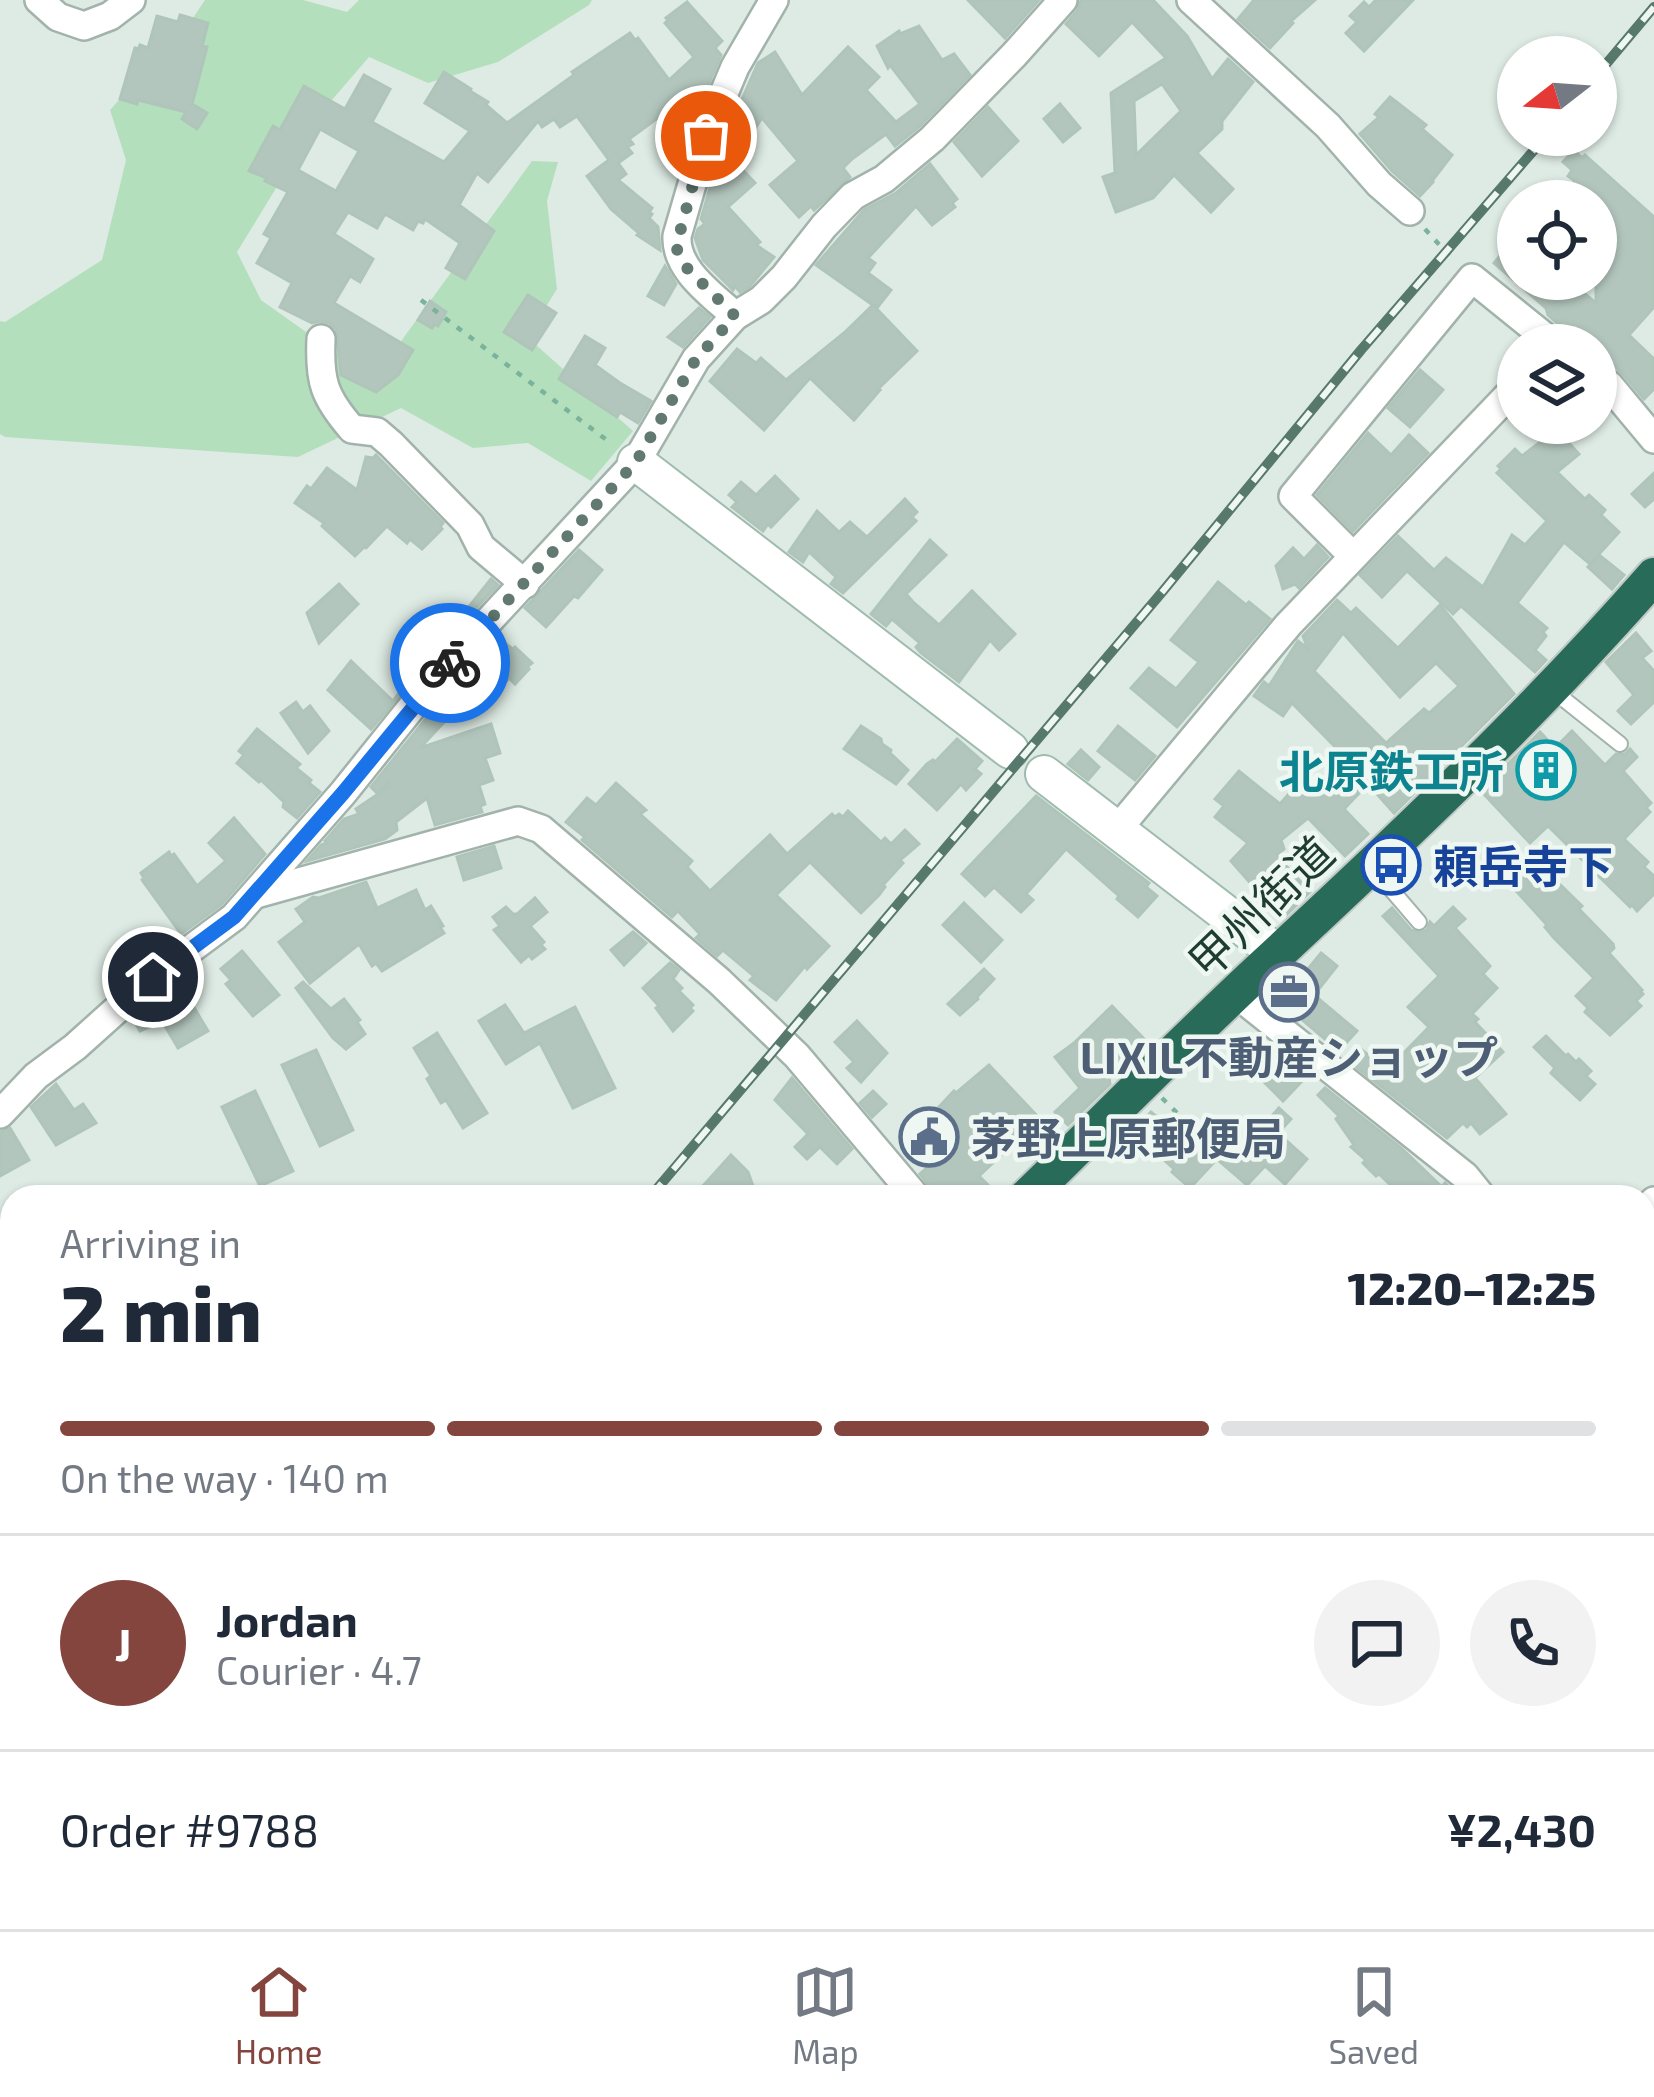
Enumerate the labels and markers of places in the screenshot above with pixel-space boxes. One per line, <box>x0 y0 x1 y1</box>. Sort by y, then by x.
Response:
pin <box>655 85 757 187</box>
building icon: 北原鉄工所 <box>1515 739 1577 801</box>
place label: 北原鉄工所 <box>1279 743 1504 797</box>
bus stop icon: 頼岳寺下 <box>1360 834 1422 896</box>
place label: 頼岳寺下 <box>1433 838 1613 892</box>
pin <box>102 926 204 1028</box>
office icon: LIXIL不動産ショップ <box>1258 961 1320 1023</box>
place label: LIXIL不動産ショップ <box>1080 1029 1498 1083</box>
public building icon: 茅野上原郵便局 <box>898 1106 960 1168</box>
place label: 茅野上原郵便局 <box>971 1110 1286 1164</box>

